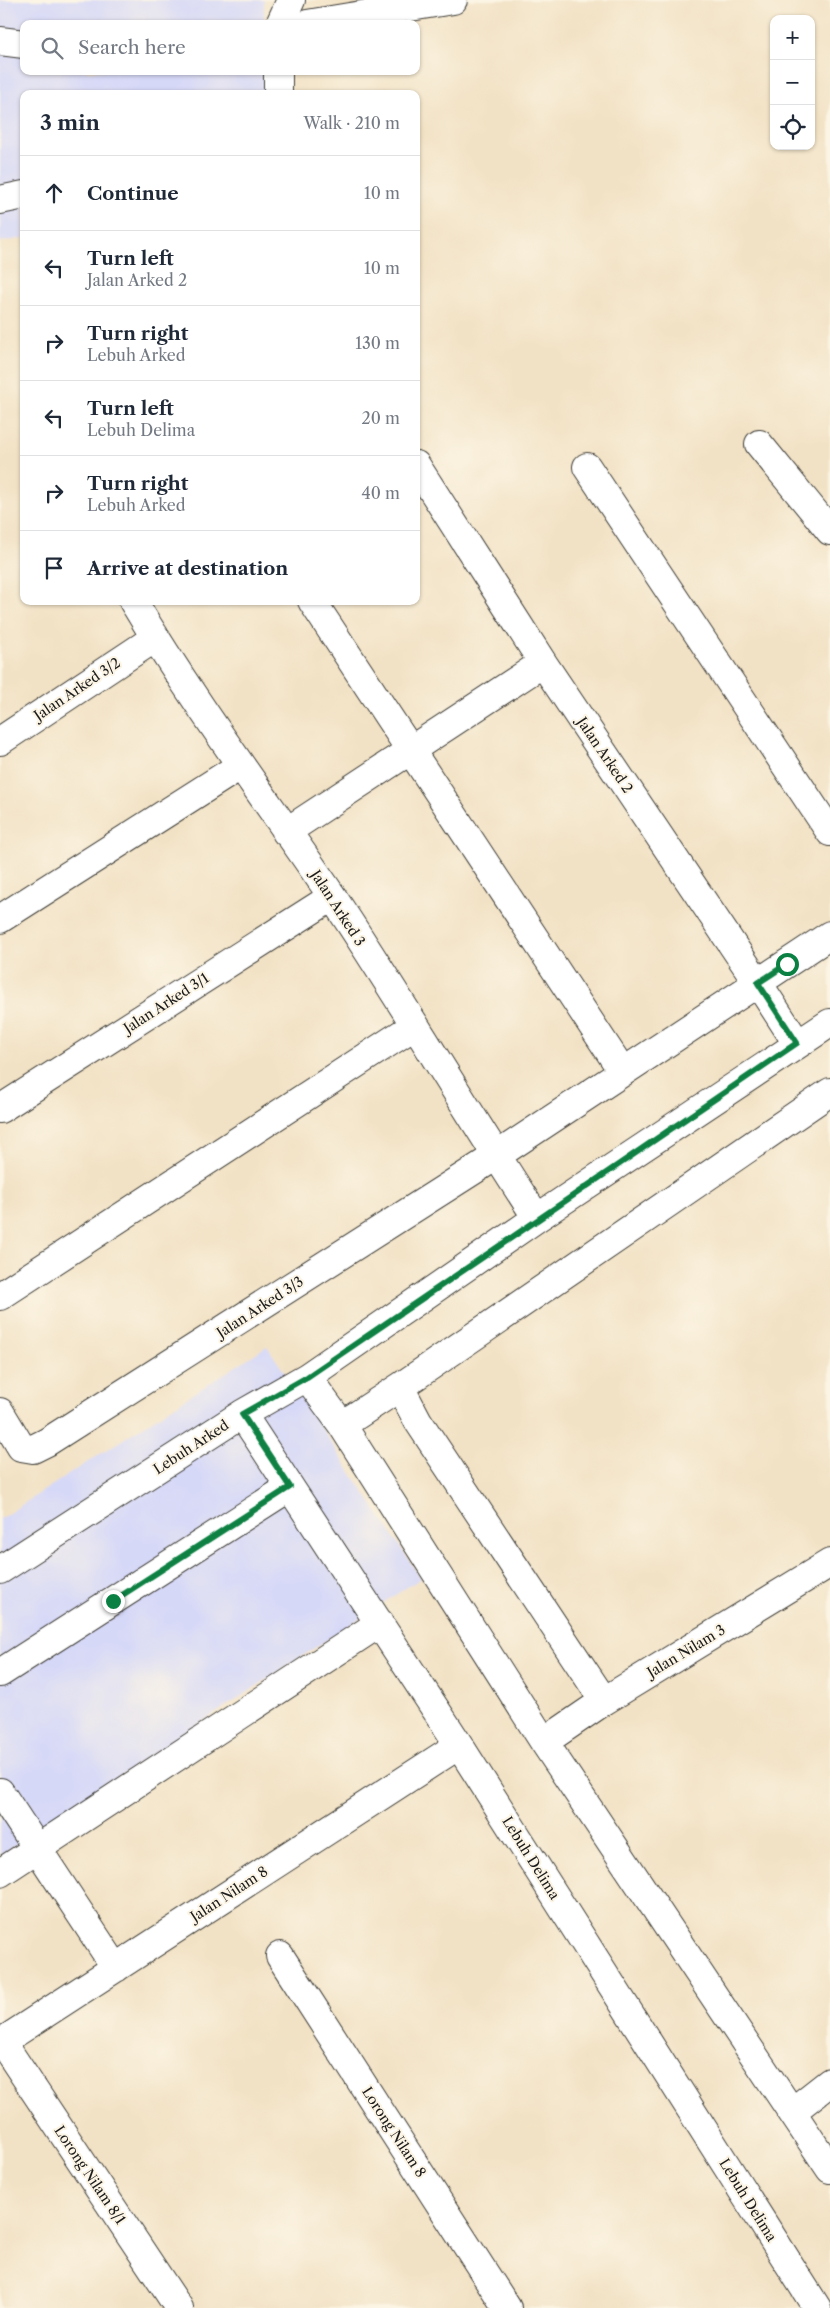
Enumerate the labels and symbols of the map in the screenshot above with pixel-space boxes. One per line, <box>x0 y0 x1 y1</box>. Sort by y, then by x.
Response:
street label: Jalan Arked 3/2 <box>29 654 124 726</box>
street label: Jalan Arked 2 <box>572 712 637 796</box>
street label: Jalan Arked 3 <box>306 865 369 949</box>
route start <box>776 953 799 976</box>
street label: Jalan Arked 3/1 <box>118 969 212 1038</box>
street label: Jalan Arked 3/3 <box>212 1272 307 1343</box>
street label: Lebuh Arked <box>150 1416 232 1478</box>
route end <box>102 1590 125 1613</box>
street label: Jalan Nilam 3 <box>642 1621 728 1682</box>
street label: Lebuh Delima <box>498 1813 564 1903</box>
street label: Jalan Nilam 8 <box>185 1862 271 1927</box>
street label: Lorong Nilam 8 <box>358 2083 430 2181</box>
street label: Lorong Nilam 8/1 <box>50 2122 130 2228</box>
street label: Lebuh Delima <box>715 2155 781 2245</box>

